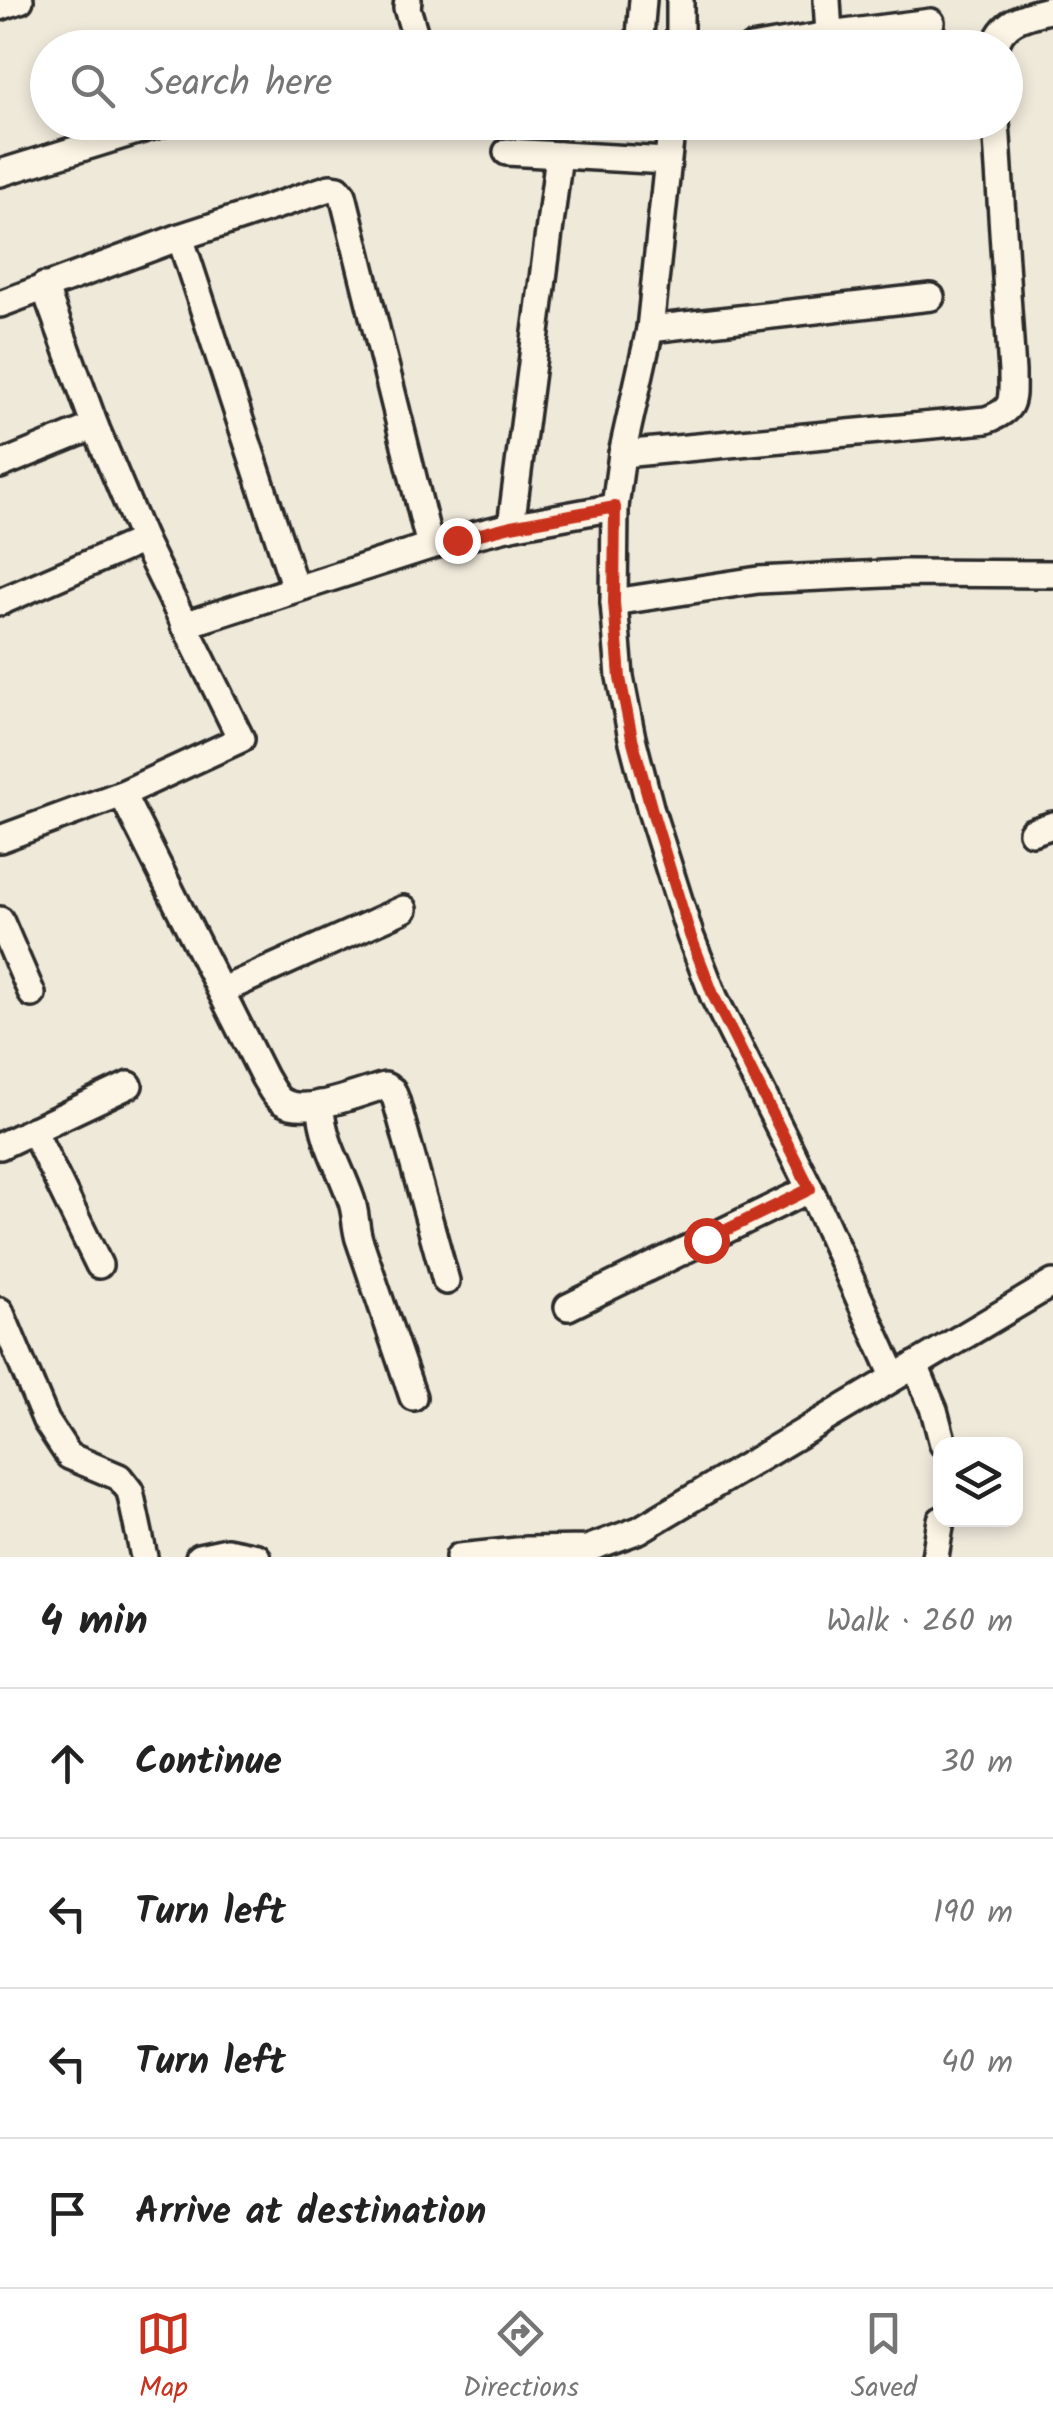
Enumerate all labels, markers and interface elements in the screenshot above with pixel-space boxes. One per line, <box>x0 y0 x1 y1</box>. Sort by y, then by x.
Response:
search box <box>30 30 1023 140</box>
text: Search here <box>145 55 332 115</box>
icon: search <box>65 58 120 113</box>
route end <box>435 518 481 564</box>
route start <box>684 1218 730 1264</box>
map controls <box>933 1437 1023 1527</box>
button: layers <box>933 1437 1023 1527</box>
text: 4 min <box>40 1589 148 1656</box>
text: Walk · 260 m <box>826 1597 1013 1648</box>
text: Continue <box>135 1733 282 1793</box>
icon: ahead <box>40 1736 95 1791</box>
text: 30 m <box>940 1738 1013 1789</box>
text: Turn left <box>135 1883 286 1943</box>
icon: left <box>40 1886 95 1941</box>
text: 190 m <box>933 1888 1013 1939</box>
text: Turn left <box>135 2033 286 2093</box>
icon: left <box>40 2036 95 2091</box>
text: 40 m <box>941 2038 1013 2089</box>
text: Arrive at destination <box>135 2183 486 2243</box>
icon: arrive <box>40 2186 95 2241</box>
tab: Map <box>136 2306 191 2411</box>
tab: Directions <box>463 2306 579 2411</box>
tab: Saved <box>851 2306 917 2411</box>

